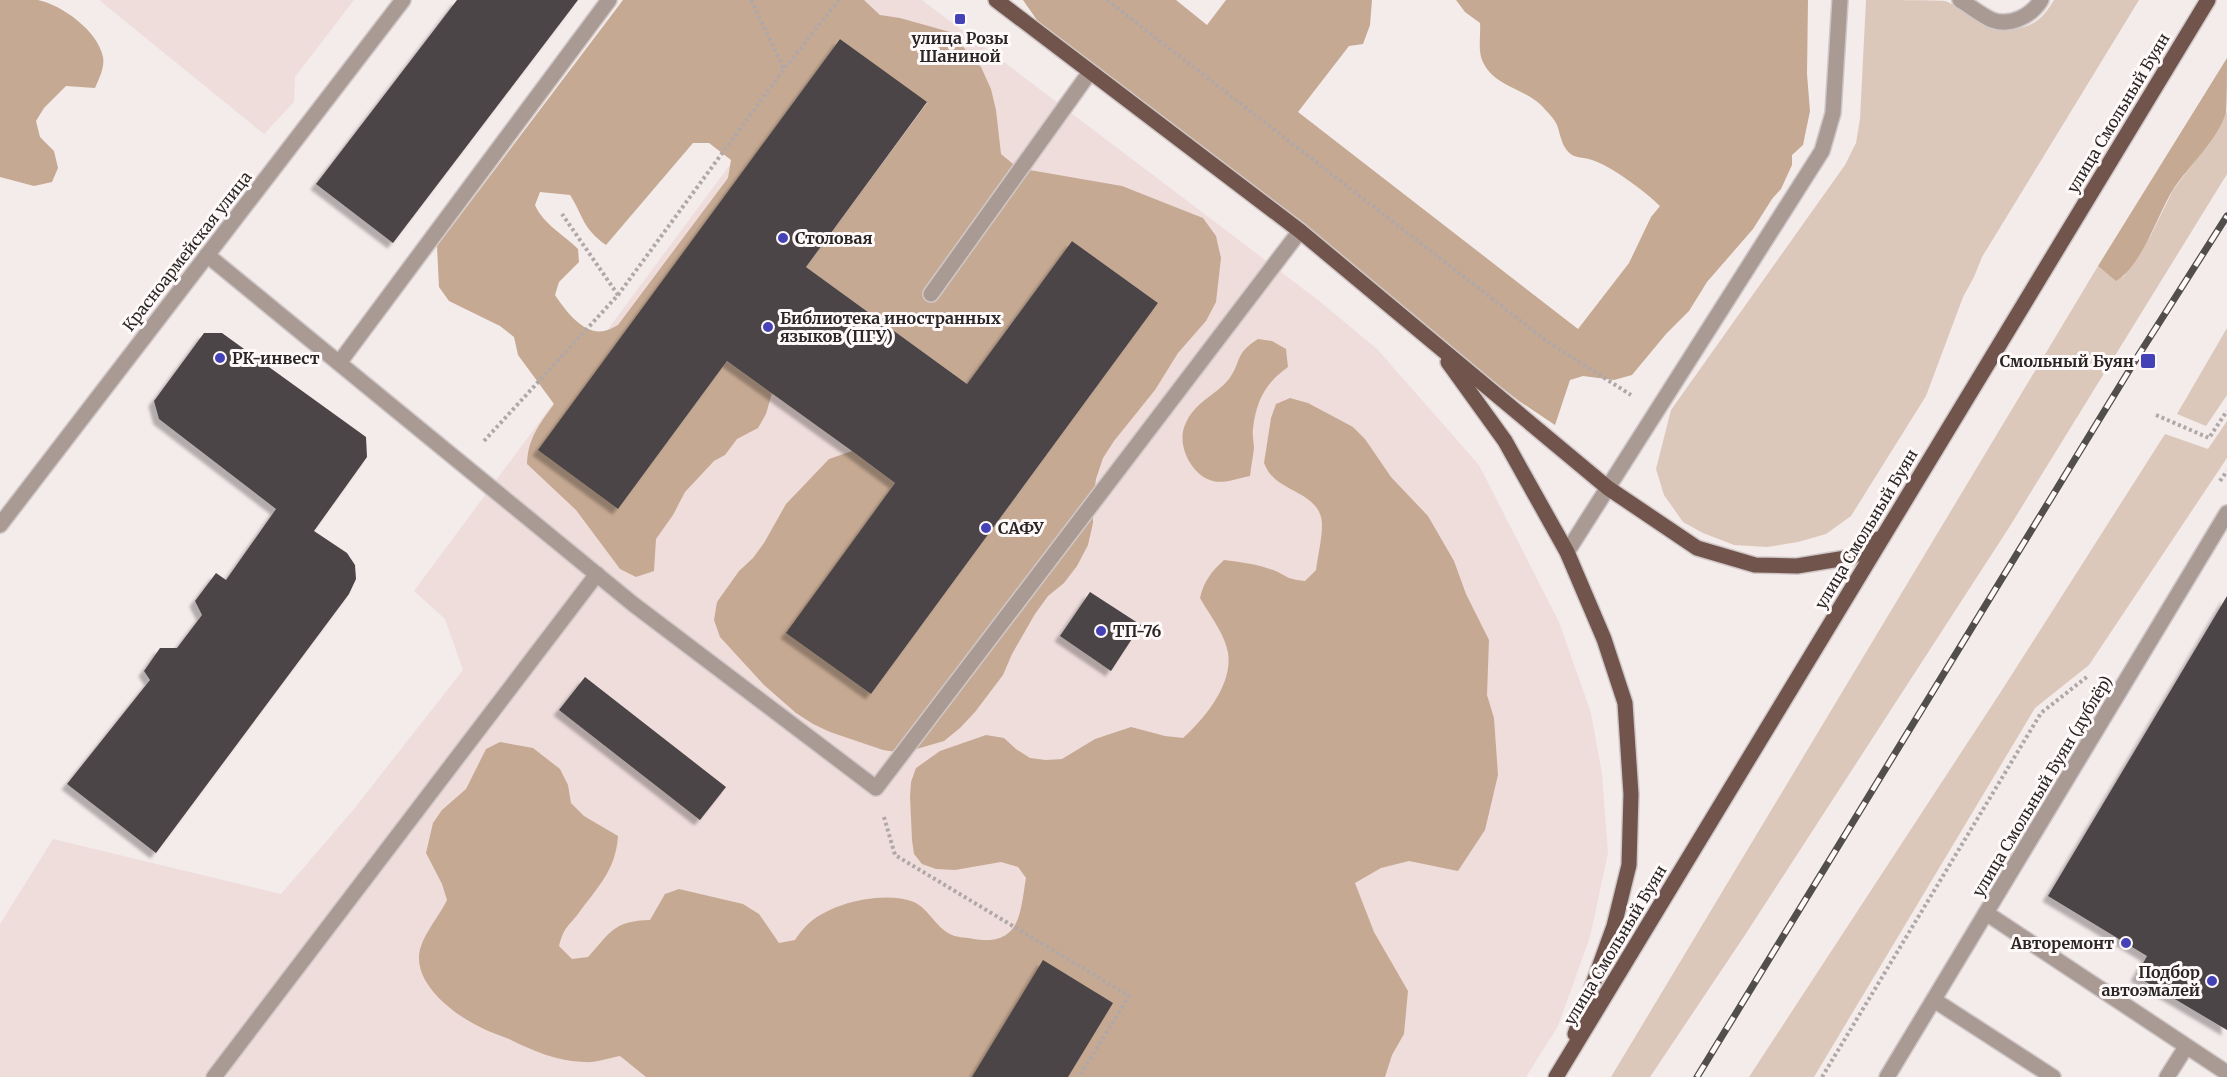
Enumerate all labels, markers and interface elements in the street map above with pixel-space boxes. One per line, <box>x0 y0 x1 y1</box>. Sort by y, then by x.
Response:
marker: улица Розы Шаниной <box>953 12 967 26</box>
place label: улица Розы Шаниной <box>912 28 1008 66</box>
street label: улица Смольный Буян <box>2062 29 2174 197</box>
street label: Красноармейская улица <box>118 167 256 335</box>
place label: Столовая <box>795 228 873 248</box>
marker: Столовая <box>776 231 790 245</box>
place label: Библиотека иностранных языков (ПГУ) <box>780 308 1001 346</box>
marker: Библиотека иностранных языков (ПГУ) <box>761 320 775 334</box>
place label: РК-инвест <box>232 348 320 368</box>
marker: РК-инвест <box>213 351 227 365</box>
place label: Смольный Буян <box>2000 351 2134 371</box>
marker: Смольный Буян <box>2139 352 2157 370</box>
street label: улица Смольный Буян <box>1810 445 1922 613</box>
place label: САФУ <box>998 518 1044 538</box>
marker: САФУ <box>979 521 993 535</box>
place label: ТП-76 <box>1113 621 1161 641</box>
marker: ТП-76 <box>1094 624 1108 638</box>
street label: улица Смольный Буян (дублёр) <box>1968 672 2116 900</box>
street label: улица Смольный Буян <box>1559 861 1671 1029</box>
place label: Авторемонт <box>2010 933 2114 953</box>
marker: Авторемонт <box>2119 936 2133 950</box>
place label: Подбор автоэмалей <box>2101 962 2200 1000</box>
marker: Подбор автоэмалей <box>2205 974 2219 988</box>

